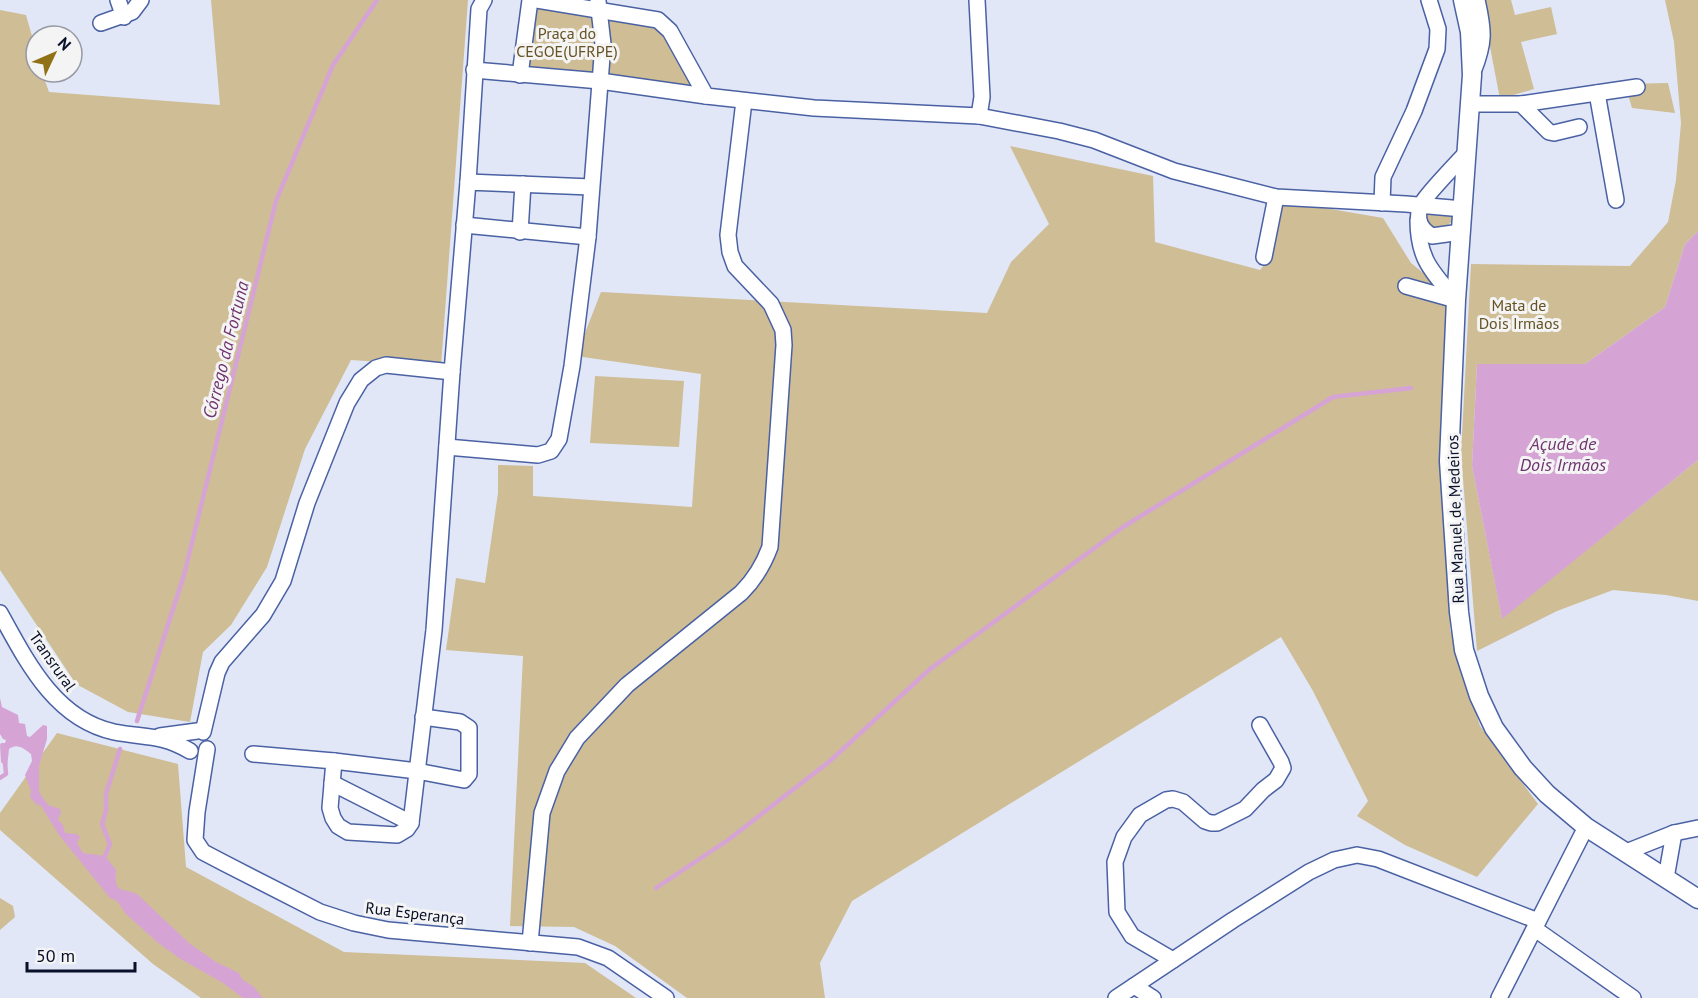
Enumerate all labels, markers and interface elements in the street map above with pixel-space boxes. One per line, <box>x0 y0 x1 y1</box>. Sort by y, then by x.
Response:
park label: Praça do CEGOE(UFRPE) <box>516 23 618 61</box>
north arrow <box>24 24 84 84</box>
text: N <box>54 33 76 54</box>
water label: Córrego da Fortuna <box>197 279 254 421</box>
park label: Mata de Dois Irmãos <box>1479 295 1560 333</box>
water label: Açude de Dois Irmãos <box>1520 432 1607 476</box>
street label: Rua Manuel de Medeiros <box>1442 434 1468 604</box>
street label: Transrural <box>25 627 81 695</box>
street label: Rua Esperança <box>364 897 466 929</box>
scale bar <box>27 935 135 973</box>
text: 50 m <box>36 944 75 967</box>

